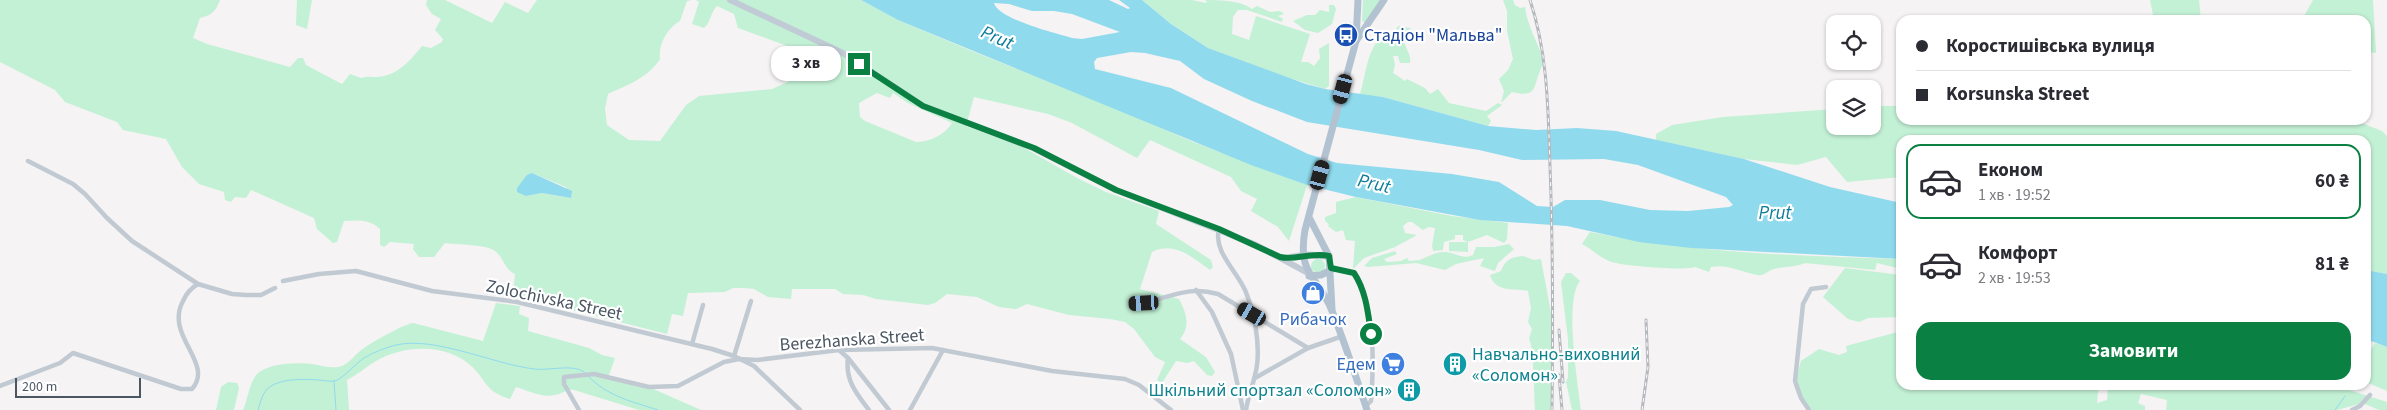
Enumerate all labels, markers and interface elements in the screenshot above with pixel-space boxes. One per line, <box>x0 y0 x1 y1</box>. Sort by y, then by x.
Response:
map controls <box>1826 15 1881 135</box>
button: locate <box>1826 15 1881 70</box>
water label: Prut <box>977 19 1018 57</box>
bus stop icon: Стадіон "Мальва" <box>1333 22 1359 48</box>
place label: Стадіон "Мальва" <box>1364 23 1502 48</box>
text: Коростишівська вулиця <box>1946 33 2155 60</box>
callout: 3 хв <box>772 46 842 82</box>
text: 3 хв <box>792 52 820 74</box>
route end <box>848 53 870 75</box>
car <box>1331 73 1354 105</box>
button: layers <box>1826 80 1881 135</box>
text: Korsunska Street <box>1946 81 2089 108</box>
text: Економ <box>1978 157 2043 184</box>
car <box>1308 159 1331 191</box>
icon: car <box>1918 159 1963 204</box>
water label: Prut <box>1355 167 1394 201</box>
text: 60 ₴ <box>2315 168 2349 195</box>
text: 1 хв · 19:52 <box>1978 184 2051 206</box>
water label: Prut <box>1758 200 1792 227</box>
text: Комфорт <box>1978 240 2058 267</box>
icon: car <box>1918 242 1963 287</box>
text: 81 ₴ <box>2315 251 2349 278</box>
text: 2 хв · 19:53 <box>1978 267 2051 289</box>
street label: Zolochivska Street <box>484 273 624 327</box>
shop icon: Рибачок <box>1300 280 1326 306</box>
car <box>1128 295 1159 311</box>
car <box>1235 300 1268 328</box>
place label: Рибачок <box>1280 307 1347 332</box>
street label: Berezhanska Street <box>779 322 925 358</box>
button: Замовити <box>1916 322 2351 380</box>
route start <box>1360 323 1382 345</box>
place label: Навчально-виховний «Соломон» <box>1472 342 1640 388</box>
supermarket icon: Едем <box>1380 351 1406 377</box>
building icon: Навчально-виховний «Соломон» <box>1442 351 1468 377</box>
place label: Едем <box>1337 352 1376 377</box>
scale bar <box>15 375 141 398</box>
text: 200 m <box>22 377 57 397</box>
building icon: Шкільний спортзал «Соломон» <box>1396 377 1422 403</box>
place label: Шкільний спортзал «Соломон» <box>1148 378 1392 403</box>

